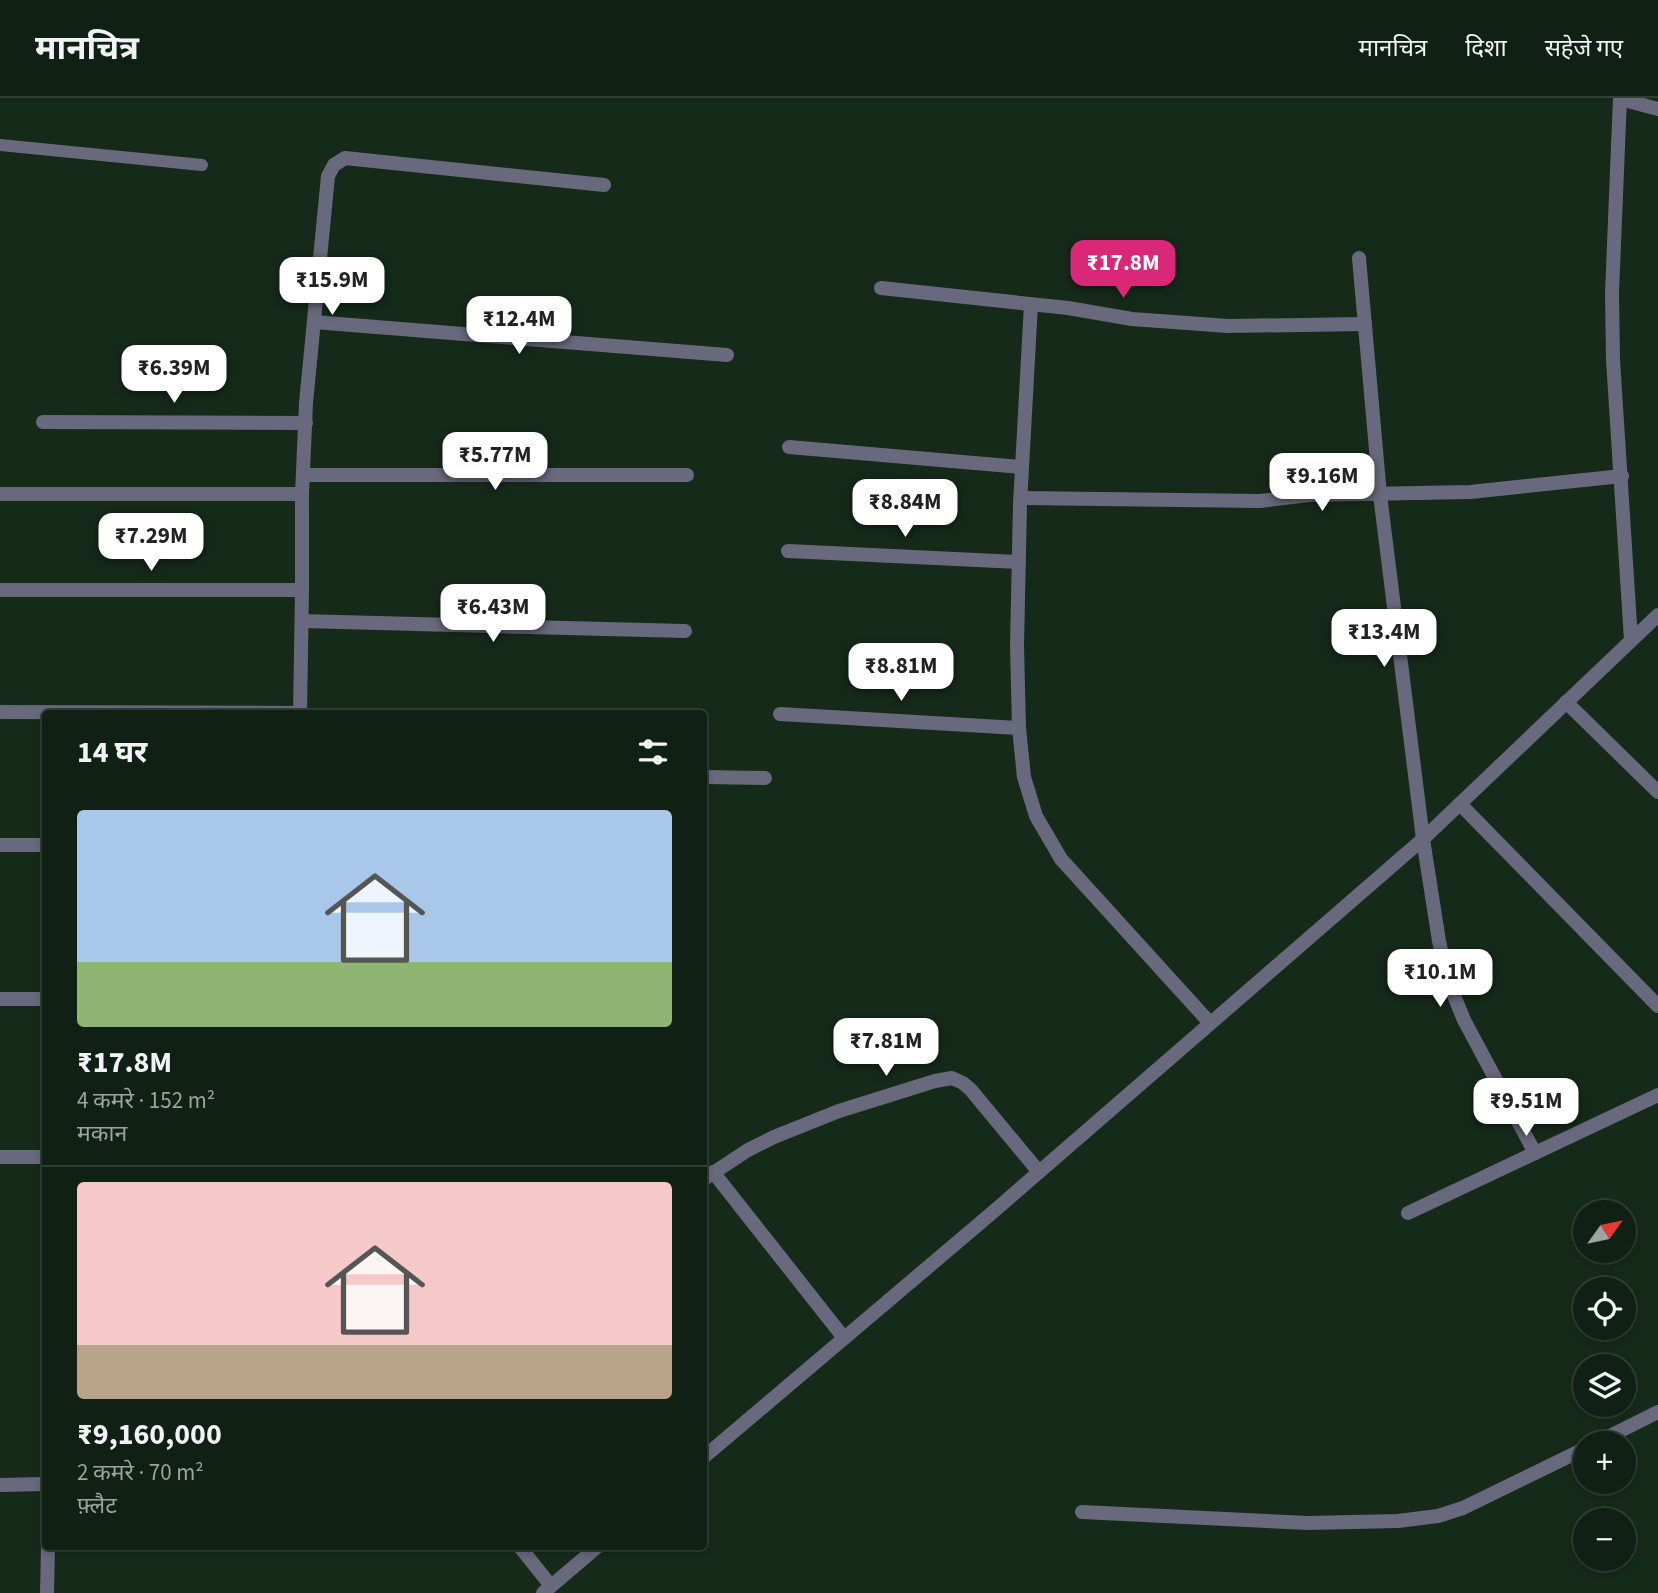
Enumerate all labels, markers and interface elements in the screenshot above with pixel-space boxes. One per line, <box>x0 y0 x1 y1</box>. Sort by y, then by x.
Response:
text: मानचित्र <box>35 25 139 72</box>
text: मानचित्र <box>1359 31 1427 66</box>
text: दिशा <box>1465 31 1507 66</box>
text: सहेजे गए <box>1545 31 1623 66</box>
pin: ₹17.8M <box>1066 240 1180 300</box>
text: ₹17.8M <box>1086 246 1160 279</box>
pin: ₹15.9M <box>275 258 389 317</box>
text: ₹15.9M <box>295 263 369 296</box>
pin: ₹12.4M <box>462 296 576 356</box>
text: ₹12.4M <box>482 302 556 335</box>
pin: ₹6.39M <box>117 345 231 405</box>
text: ₹6.39M <box>137 351 211 384</box>
pin: ₹5.77M <box>438 432 552 492</box>
text: ₹5.77M <box>458 438 532 471</box>
pin: ₹9.16M <box>1265 454 1379 513</box>
text: ₹9.16M <box>1285 459 1359 492</box>
pin: ₹8.84M <box>848 480 962 539</box>
text: ₹8.84M <box>868 485 942 518</box>
pin: ₹7.29M <box>94 514 208 573</box>
text: ₹7.29M <box>114 519 188 552</box>
pin: ₹6.43M <box>436 584 550 644</box>
text: ₹6.43M <box>456 590 530 623</box>
pin: ₹13.4M <box>1327 610 1441 669</box>
text: ₹13.4M <box>1347 615 1421 648</box>
pin: ₹8.81M <box>844 644 958 703</box>
text: ₹8.81M <box>864 649 938 682</box>
text: 14 घर <box>77 731 147 774</box>
icon: filters <box>634 733 672 771</box>
icon: home <box>312 855 438 981</box>
pin: ₹10.1M <box>1383 950 1497 1009</box>
text: ₹10.1M <box>1403 955 1477 988</box>
pin: ₹7.81M <box>829 1018 943 1078</box>
text: ₹7.81M <box>849 1024 923 1057</box>
text: ₹17.8M <box>77 1041 172 1084</box>
pin: ₹9.51M <box>1469 1079 1583 1138</box>
text: 4 कमरे · 152 m² <box>77 1084 215 1117</box>
text: ₹9.51M <box>1489 1084 1563 1117</box>
text: मकान <box>77 1117 127 1150</box>
north arrow <box>1573 1200 1636 1264</box>
map controls <box>1573 1200 1636 1571</box>
icon: home <box>312 1227 438 1353</box>
button: locate <box>1573 1277 1636 1340</box>
button: layers <box>1573 1354 1636 1417</box>
text: ₹9,160,000 <box>77 1413 222 1456</box>
button: + <box>1573 1431 1636 1494</box>
text: 2 कमरे · 70 m² <box>77 1456 204 1489</box>
text: फ़्लैट <box>77 1489 117 1522</box>
button: − <box>1573 1508 1636 1571</box>

